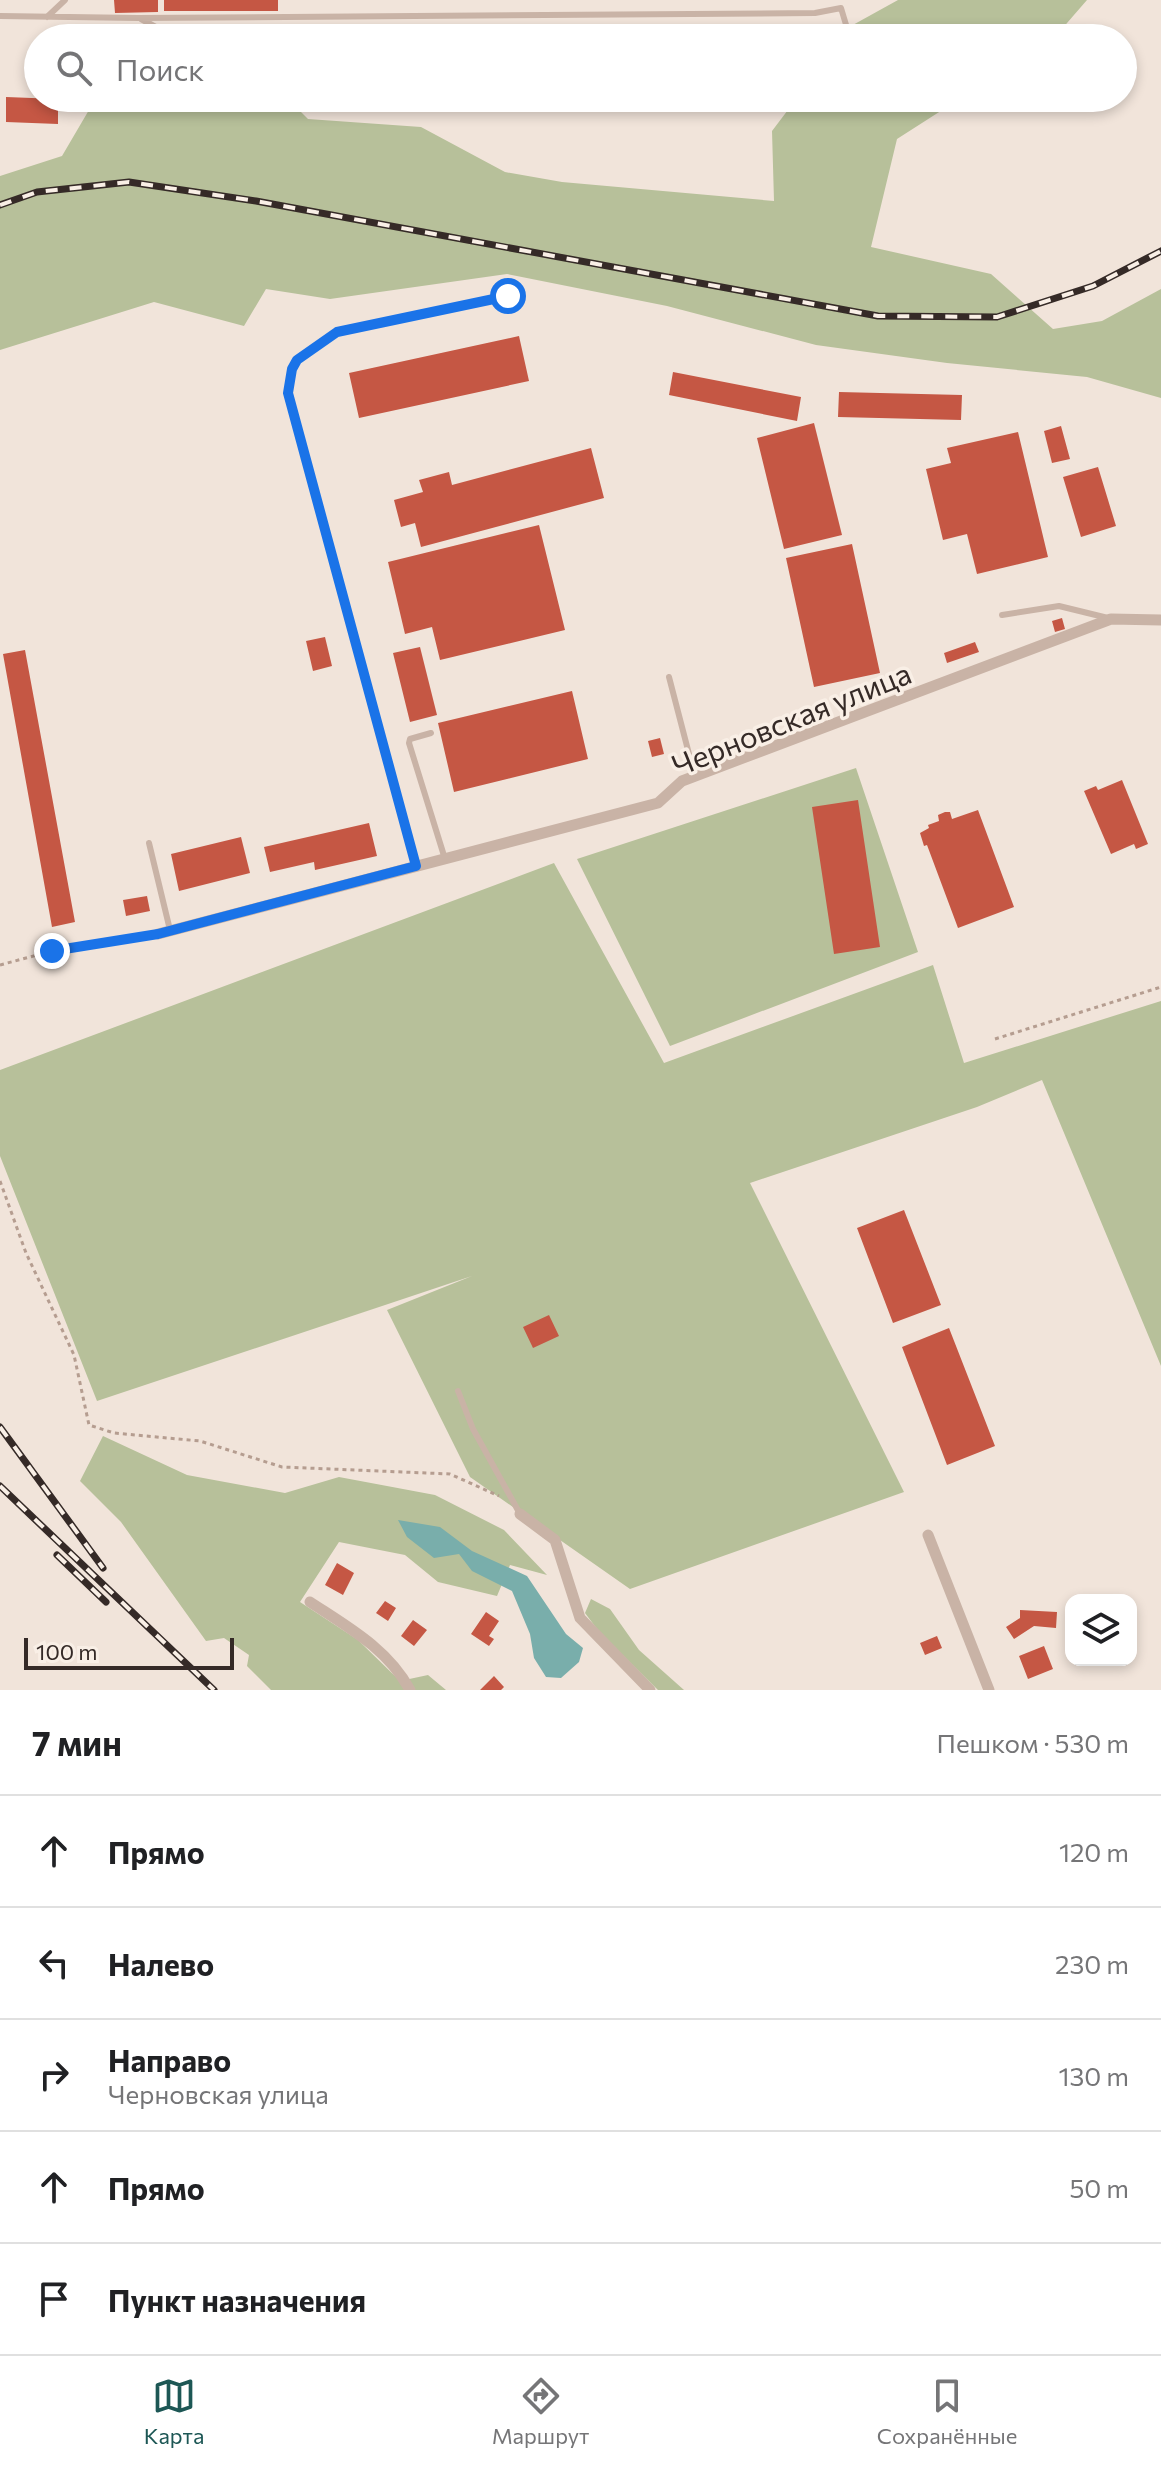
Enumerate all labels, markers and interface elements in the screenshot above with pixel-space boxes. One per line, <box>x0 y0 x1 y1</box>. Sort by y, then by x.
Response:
search box <box>24 24 1137 112</box>
icon: search <box>52 46 96 90</box>
text: Поиск <box>116 50 204 87</box>
route start <box>490 278 526 314</box>
street label: Черновская улица <box>666 653 916 783</box>
route end <box>34 933 70 969</box>
map controls <box>1065 1594 1137 1666</box>
button: layers <box>1065 1594 1137 1666</box>
scale bar <box>24 1634 234 1670</box>
text: 100 m <box>36 1638 98 1665</box>
text: 7 мин <box>32 1721 122 1763</box>
text: Пешком · 530 m <box>936 1727 1129 1758</box>
icon: ahead <box>32 1829 76 1873</box>
text: Прямо <box>108 1833 205 1870</box>
text: 120 m <box>1059 1836 1129 1867</box>
icon: left <box>32 1941 76 1985</box>
text: Налево <box>108 1945 214 1982</box>
text: 230 m <box>1055 1948 1129 1979</box>
text: Направо <box>108 2041 231 2078</box>
icon: right <box>32 2053 76 2097</box>
text: 130 m <box>1058 2060 1129 2091</box>
text: Черновская улица <box>108 2078 329 2109</box>
icon: ahead <box>32 2165 76 2209</box>
text: Прямо <box>108 2169 205 2206</box>
text: 50 m <box>1069 2172 1129 2203</box>
icon: arrive <box>32 2277 76 2321</box>
text: Пункт назначения <box>108 2281 366 2318</box>
tab: Карта <box>144 2374 204 2449</box>
tab: Маршрут <box>492 2374 589 2449</box>
tab: Сохранённые <box>877 2374 1017 2449</box>

